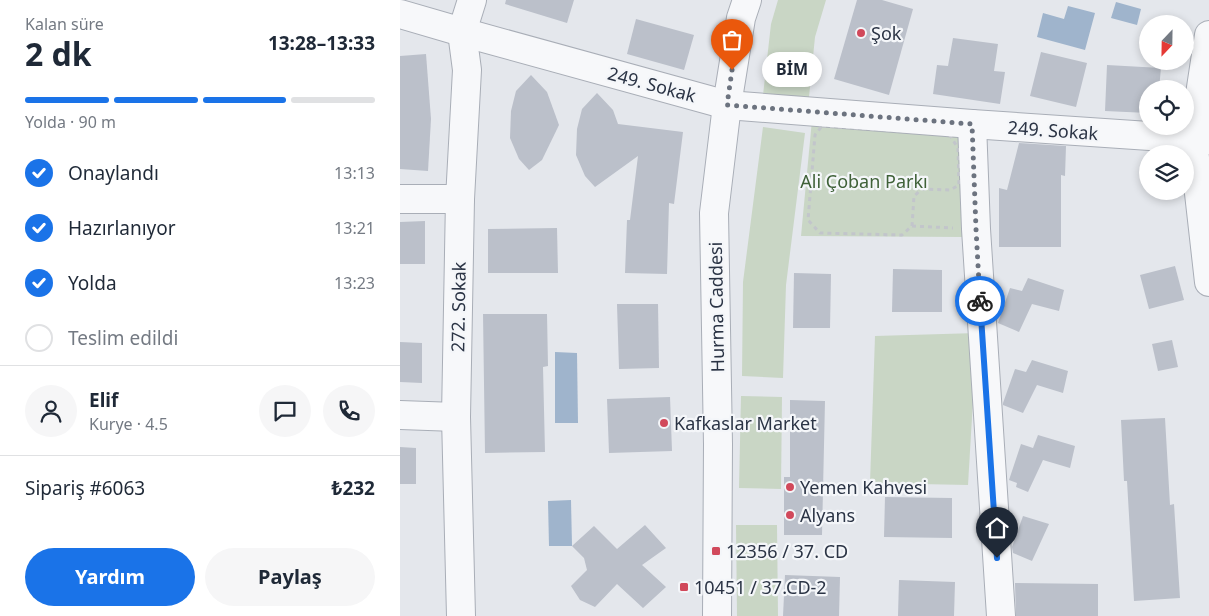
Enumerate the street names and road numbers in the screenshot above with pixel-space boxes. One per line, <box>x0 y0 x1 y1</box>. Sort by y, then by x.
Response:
street label: 249. Sokak <box>605 61 699 107</box>
street label: 249. Sokak <box>1007 115 1099 145</box>
street label: Hurma Caddesi <box>703 242 729 372</box>
street label: 272. Sokak <box>445 261 471 352</box>

